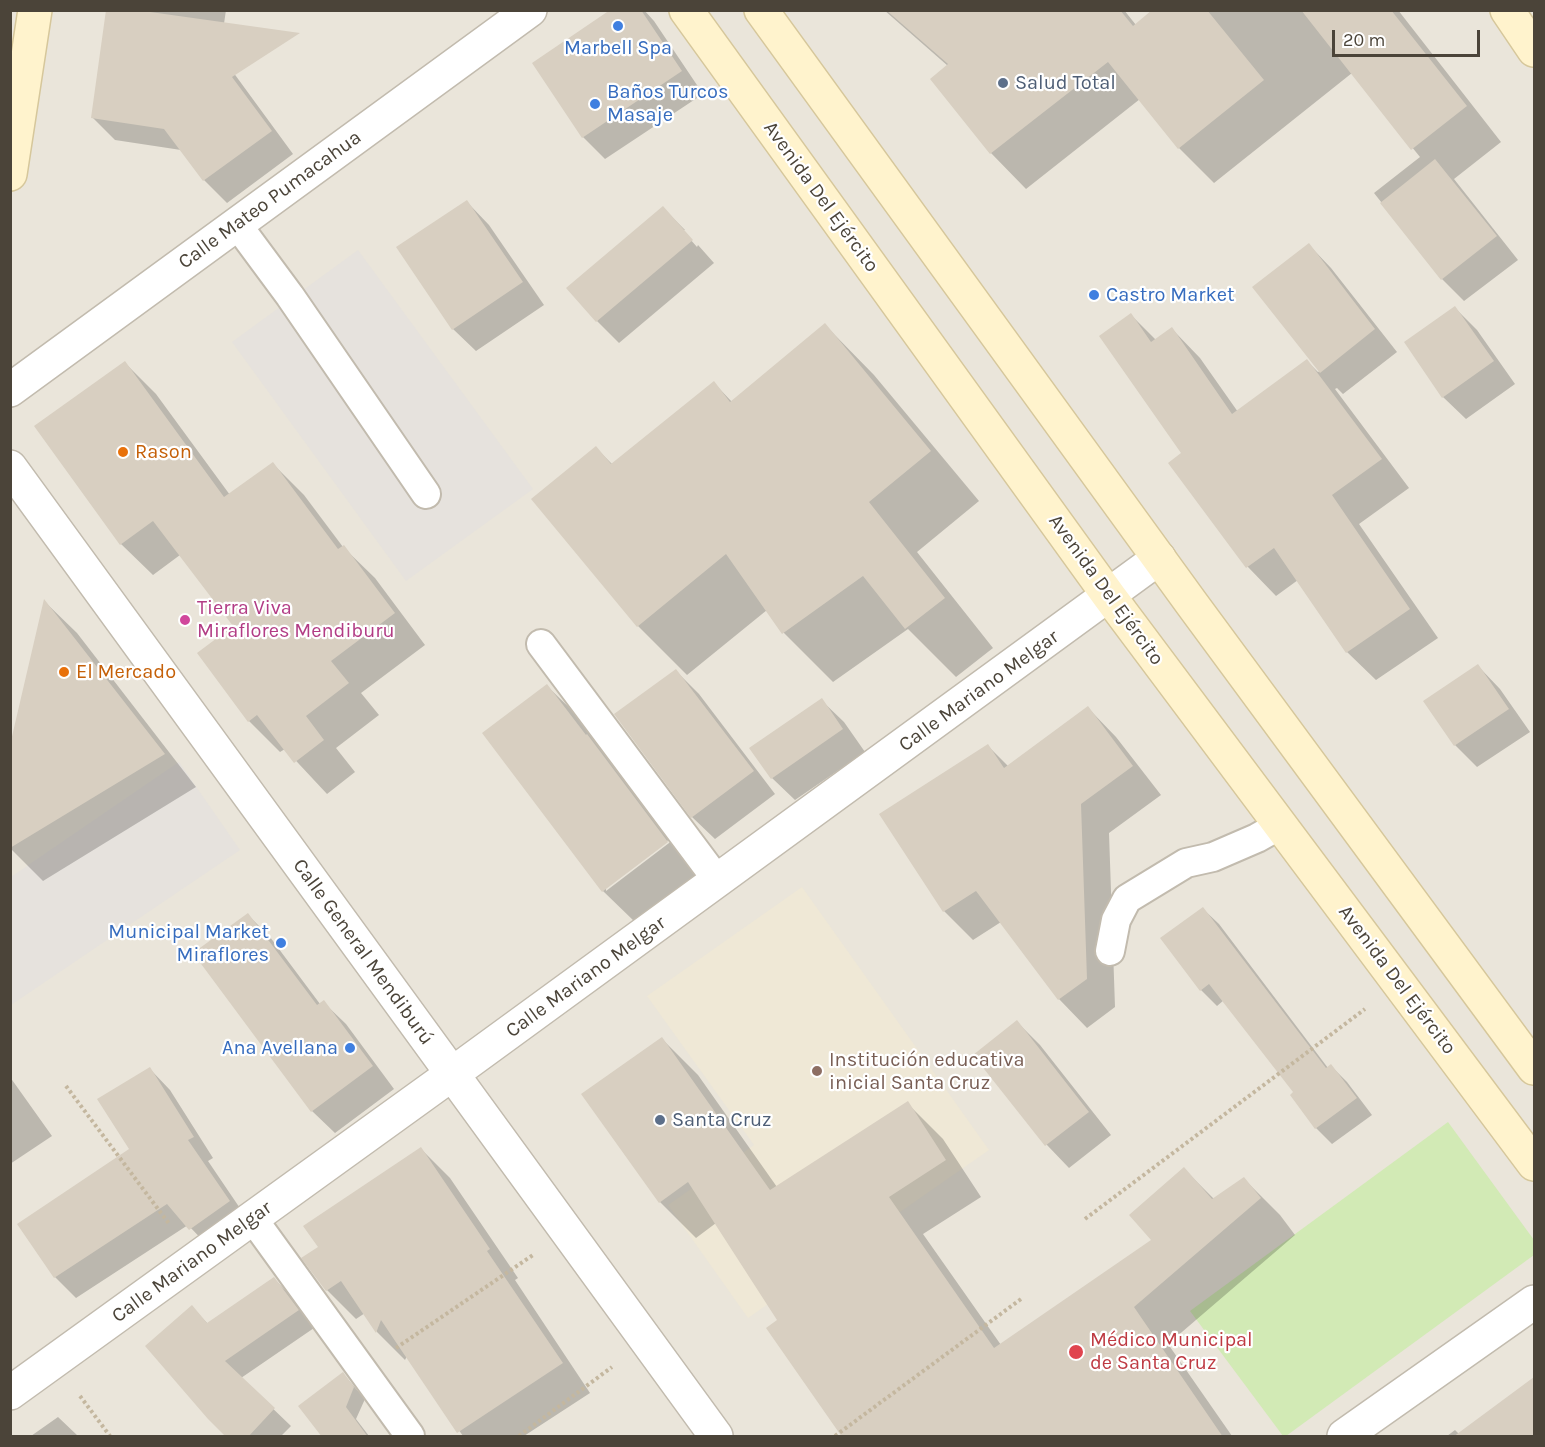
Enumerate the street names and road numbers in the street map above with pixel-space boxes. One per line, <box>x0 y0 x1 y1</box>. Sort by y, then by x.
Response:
street label: Avenida Del Ejército <box>758 117 884 277</box>
street label: Calle Mateo Pumacahua <box>174 126 366 274</box>
street label: Avenida Del Ejército <box>1043 510 1169 670</box>
street label: Calle Mariano Melgar <box>894 625 1064 757</box>
street label: Calle General Mendiburú <box>287 854 439 1050</box>
street label: Avenida Del Ejército <box>1333 901 1461 1059</box>
street label: Calle Mariano Melgar <box>501 911 671 1043</box>
street label: Calle Mariano Melgar <box>107 1196 277 1328</box>

